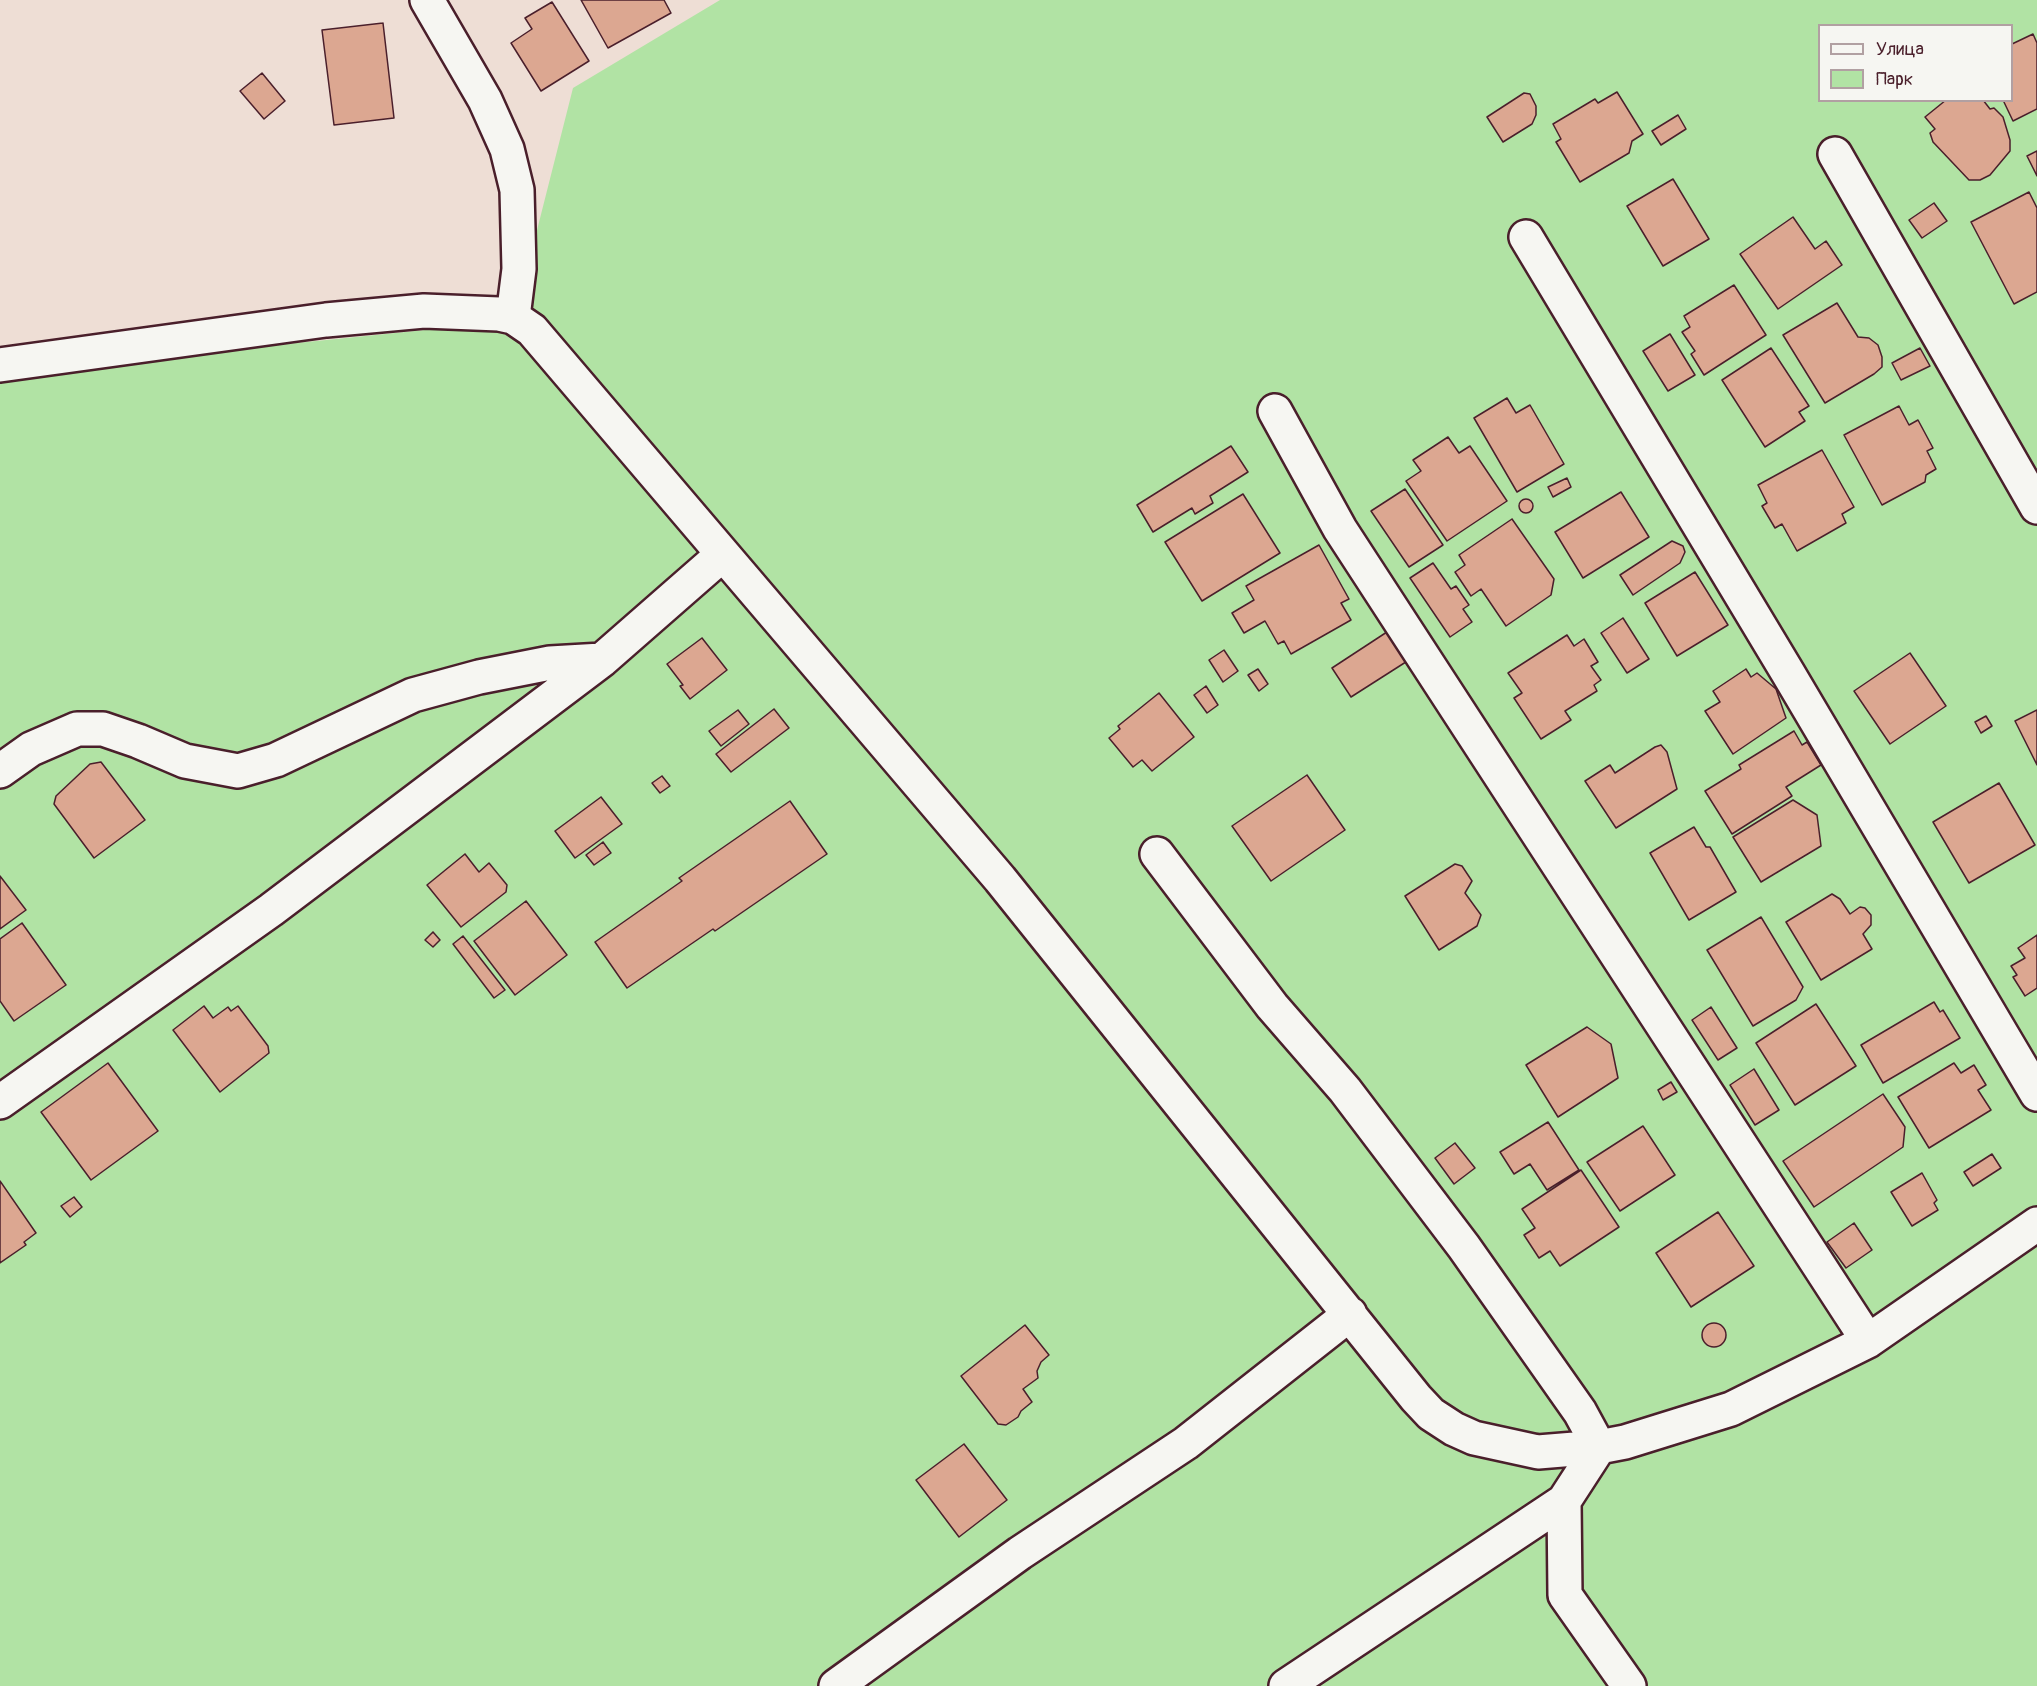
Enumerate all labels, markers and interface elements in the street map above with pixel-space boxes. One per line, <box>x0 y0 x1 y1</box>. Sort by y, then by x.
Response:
legend <box>1818 24 2013 102</box>
text: Улица <box>1876 38 1924 61</box>
text: Парк <box>1876 68 1913 91</box>

